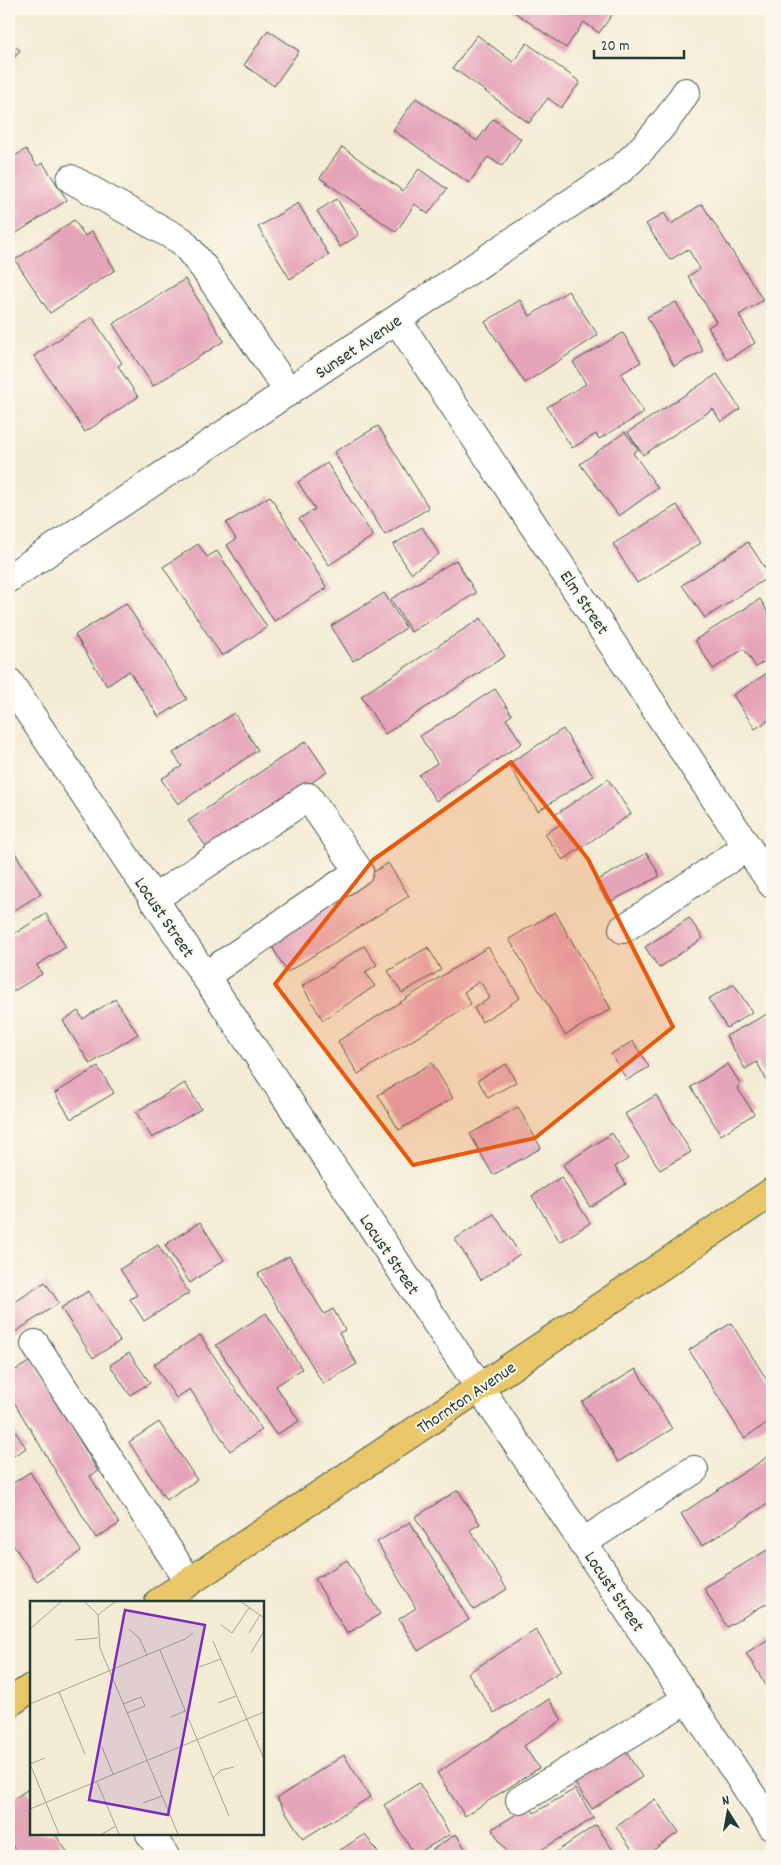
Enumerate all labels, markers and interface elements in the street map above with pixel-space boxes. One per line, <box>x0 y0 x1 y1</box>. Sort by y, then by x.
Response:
scale bar <box>594 28 684 60</box>
text: 20 m <box>601 36 629 58</box>
street label: Sunset Avenue <box>311 310 408 386</box>
street label: Elm Street <box>552 566 614 641</box>
street label: Locust Street <box>127 873 199 964</box>
street label: Locust Street <box>352 1210 424 1301</box>
street label: Thornton Avenue <box>413 1357 522 1442</box>
street label: Locust Street <box>577 1547 649 1638</box>
inset map <box>30 1601 264 1835</box>
north arrow <box>704 1788 754 1838</box>
text: N <box>721 1791 731 1812</box>

